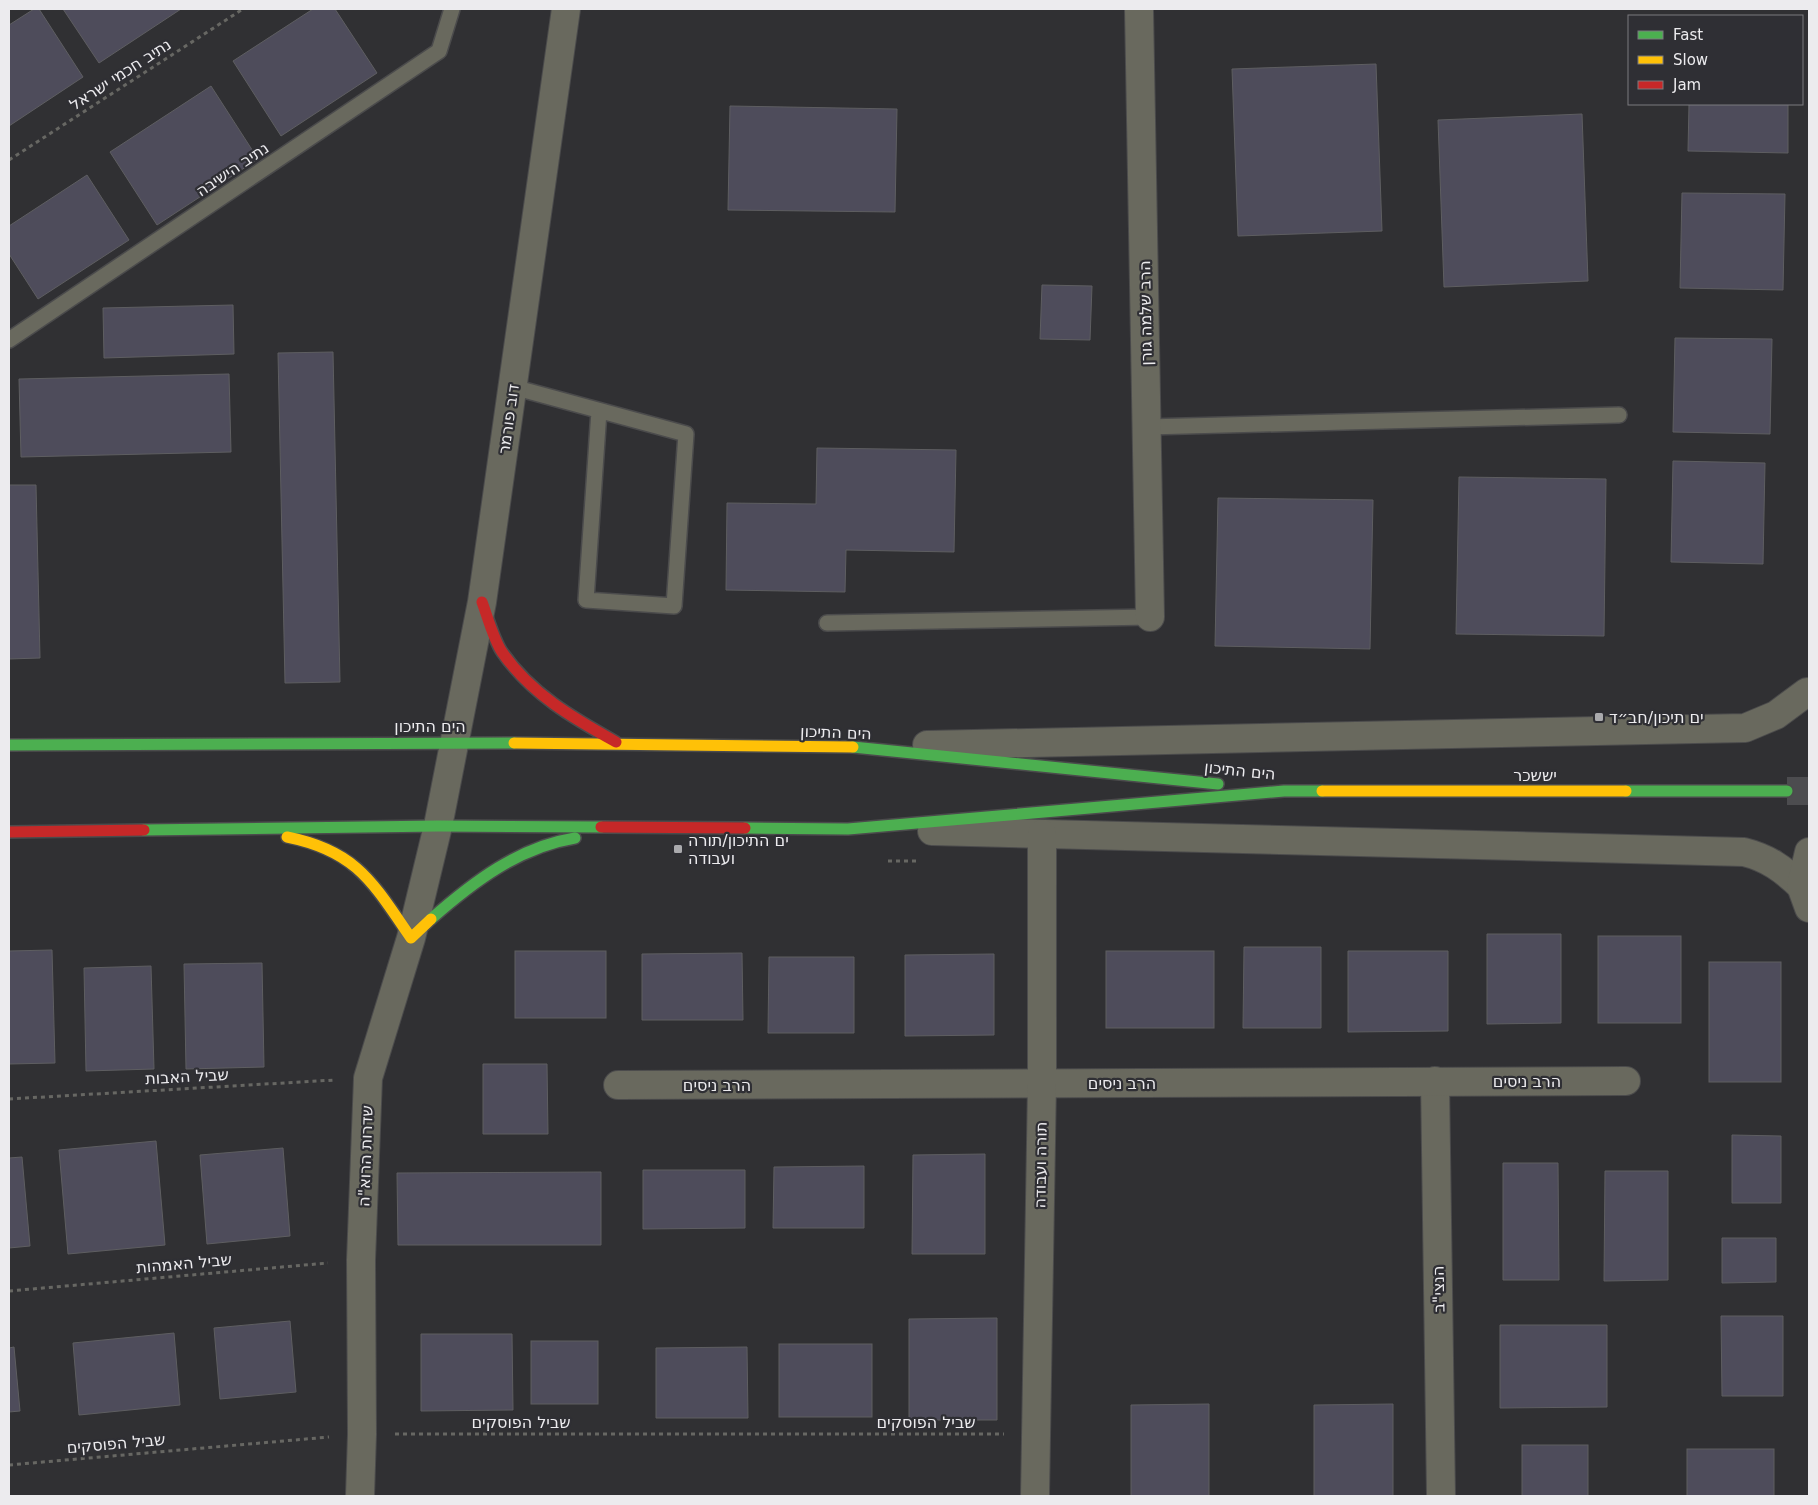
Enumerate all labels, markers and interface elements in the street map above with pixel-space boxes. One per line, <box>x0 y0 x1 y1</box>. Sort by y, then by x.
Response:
legend <box>1628 15 1803 105</box>
text: Fast <box>1673 26 1703 44</box>
street label: נתיב חכמי ישראל <box>66 35 175 114</box>
text: Slow <box>1673 51 1708 69</box>
text: Jam <box>1672 76 1701 94</box>
street label: נתיב הישיבה <box>192 138 272 201</box>
street label: הרב שלמה גורן <box>1135 260 1156 366</box>
street label: דוב פורמר <box>494 382 523 455</box>
place label: ים תיכון/חב״ד <box>1609 708 1704 727</box>
marker: ים תיכון/חב״ד <box>1593 711 1605 723</box>
street label: הים התיכון <box>394 717 466 736</box>
street label: הים התיכון <box>800 722 872 743</box>
street label: הים התיכון <box>1203 757 1276 784</box>
street label: יששכר <box>1513 766 1557 785</box>
place label: ים התיכון/תורה ועבודה <box>688 831 789 868</box>
marker: ים התיכון/תורה ועבודה <box>672 843 684 855</box>
street label: שביל האבות <box>145 1065 229 1088</box>
street label: הרב ניסים <box>1493 1072 1561 1091</box>
street label: הרב ניסים <box>1088 1074 1156 1093</box>
street label: הרב ניסים <box>683 1076 751 1095</box>
street label: שדרות הרוא"ה <box>354 1105 377 1207</box>
street label: תורה ועבודה <box>1030 1122 1051 1208</box>
street label: שביל האמהות <box>136 1250 233 1277</box>
street label: הנצי"ב <box>1429 1266 1448 1312</box>
street label: שביל הפוסקים <box>471 1413 571 1432</box>
street label: שביל הפוסקים <box>876 1413 976 1432</box>
street label: שביל הפוסקים <box>66 1430 166 1457</box>

